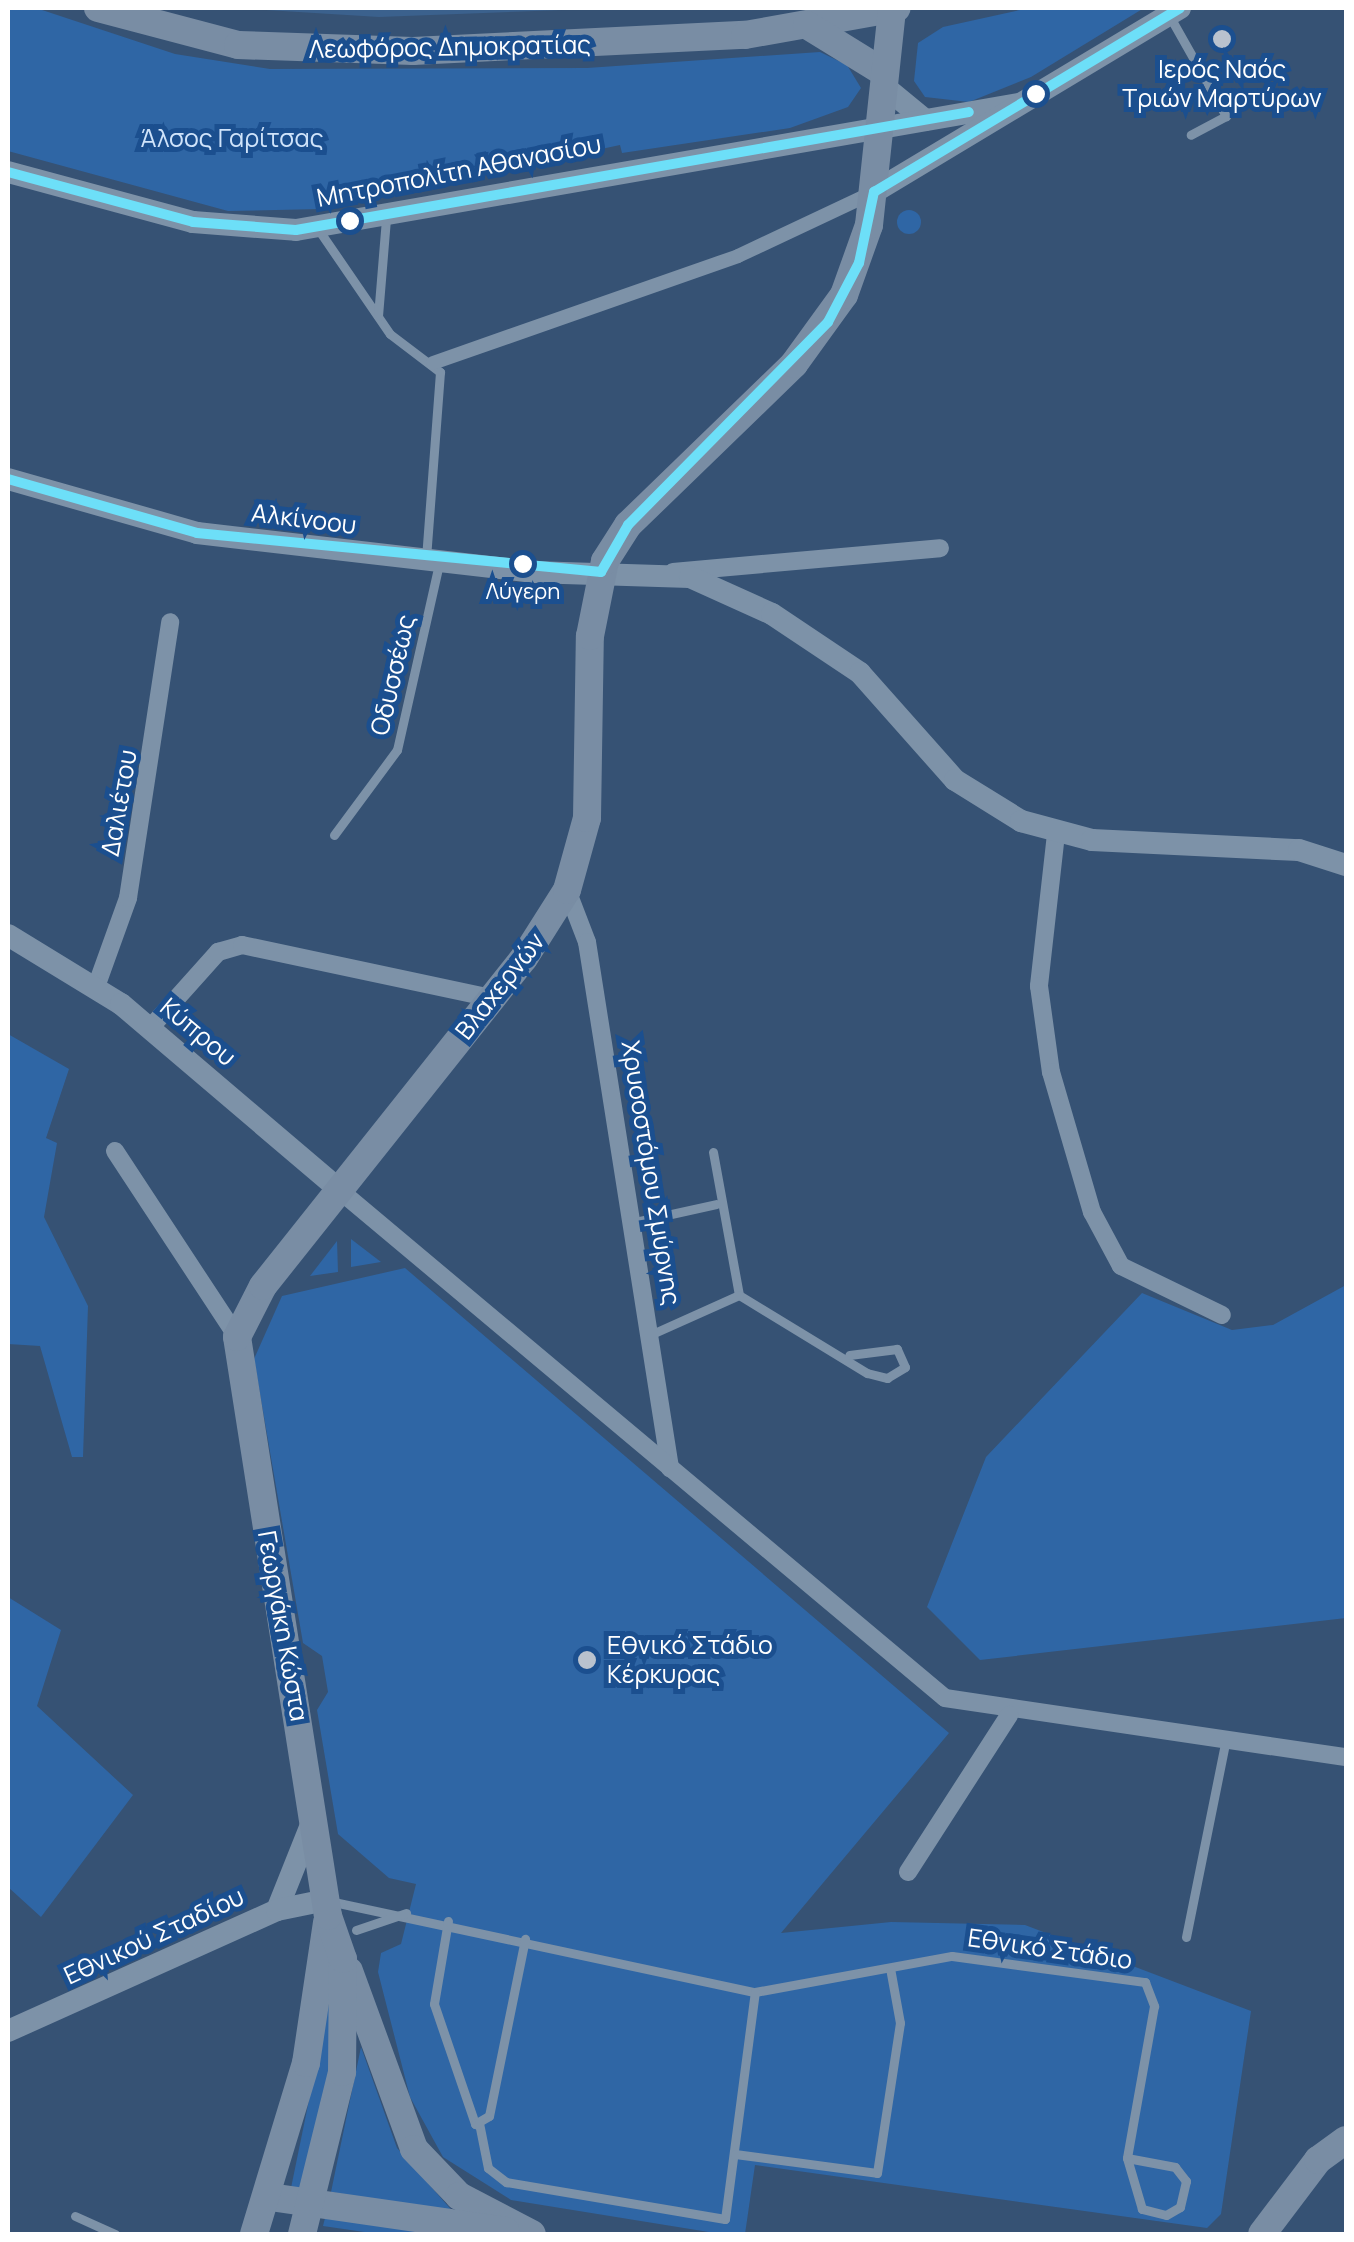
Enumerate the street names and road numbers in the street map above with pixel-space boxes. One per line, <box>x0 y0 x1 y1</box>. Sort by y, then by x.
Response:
street label: Λεωφόρος Δημοκρατίας <box>309 30 591 64</box>
street label: Μητροπολίτη Αθανασίου <box>314 129 604 213</box>
street label: Αλκίνοου <box>250 498 358 540</box>
street label: Οδυσσέως <box>365 612 421 738</box>
street label: Δαλιέτου <box>95 747 143 859</box>
street label: Βλαχερνών <box>449 927 551 1045</box>
street label: Κύπρου <box>154 992 242 1072</box>
street label: Χρυσοστόμου Σμύρνης <box>615 1039 687 1307</box>
street label: Γεωργάκη Κώστα <box>251 1528 315 1724</box>
street label: Εθνικού Σταδίου <box>59 1881 249 1991</box>
street label: Εθνικό Στάδιο <box>966 1923 1134 1975</box>

